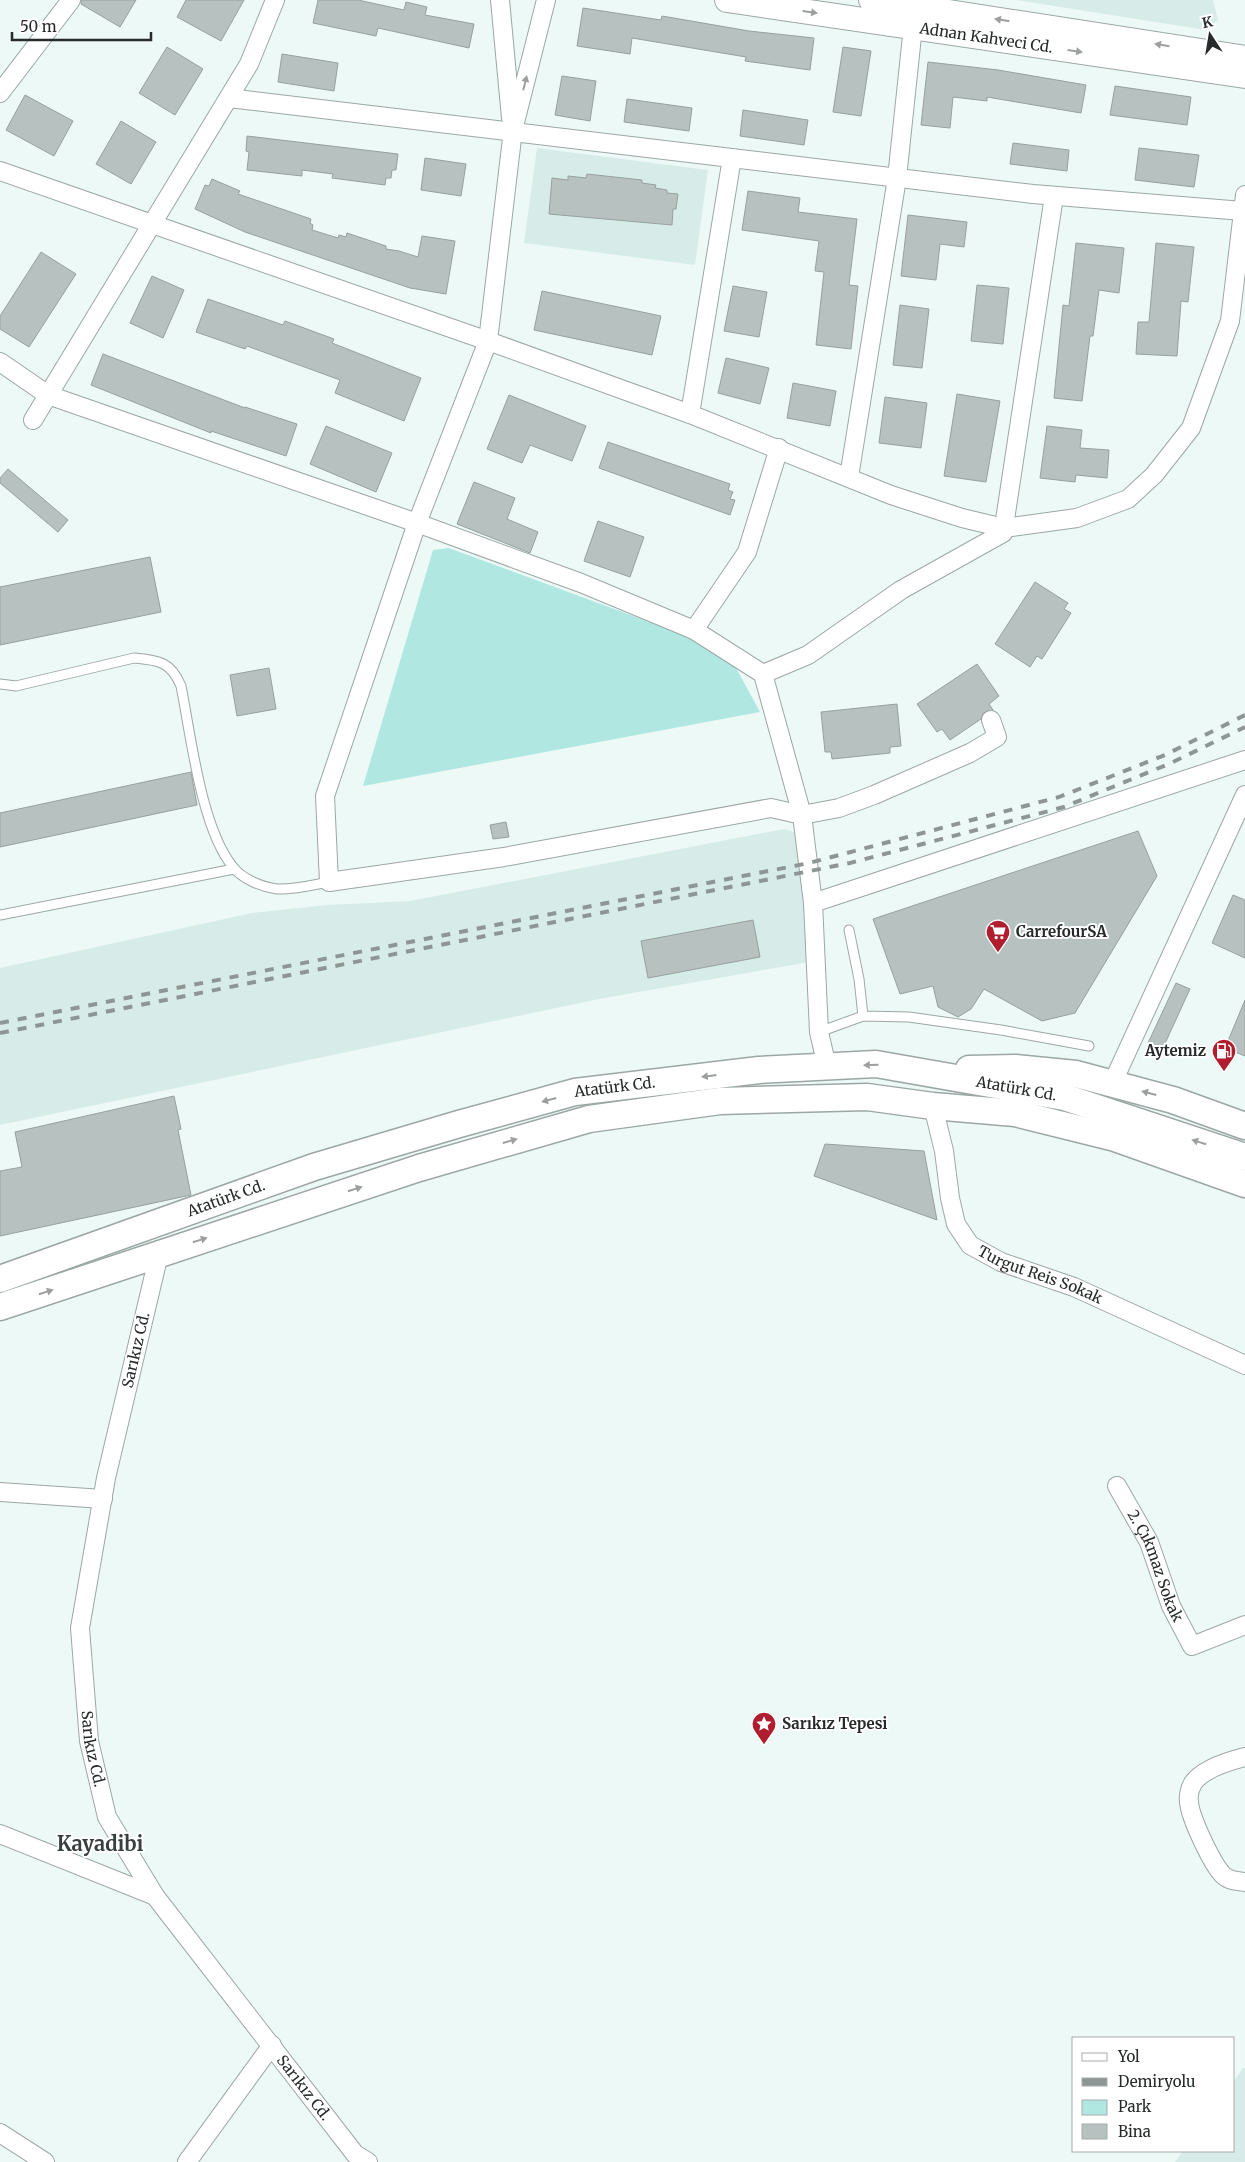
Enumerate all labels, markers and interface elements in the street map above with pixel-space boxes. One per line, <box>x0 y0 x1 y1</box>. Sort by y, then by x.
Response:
one-way arrow <box>803 8 819 16</box>
scale bar <box>12 10 151 42</box>
north arrow <box>1185 10 1235 60</box>
text: K <box>1200 12 1215 32</box>
one-way arrow <box>993 15 1009 23</box>
text: 50 m <box>20 17 57 36</box>
street label: Adnan Kahveci Cd. <box>917 18 1054 57</box>
one-way arrow <box>1154 41 1170 49</box>
one-way arrow <box>1067 47 1083 55</box>
one-way arrow <box>521 76 529 91</box>
supermarket icon: CarrefourSA <box>985 919 1011 953</box>
place label: CarrefourSA <box>1016 922 1107 941</box>
fuel station icon: Aytemiz <box>1211 1038 1237 1072</box>
place label: Aytemiz <box>1144 1041 1206 1060</box>
one-way arrow <box>863 1061 879 1069</box>
street label: Atatürk Cd. <box>572 1072 656 1101</box>
one-way arrow <box>701 1072 717 1080</box>
street label: Atatürk Cd. <box>974 1072 1058 1105</box>
one-way arrow <box>1142 1089 1157 1097</box>
one-way arrow <box>541 1096 556 1104</box>
one-way arrow <box>503 1137 518 1145</box>
one-way arrow <box>1191 1138 1206 1145</box>
street label: Atatürk Cd. <box>183 1175 267 1221</box>
one-way arrow <box>347 1185 362 1192</box>
one-way arrow <box>193 1236 208 1243</box>
street label: Turgut Reis Sokak <box>974 1241 1106 1308</box>
one-way arrow <box>39 1287 54 1295</box>
street label: Sarıkız Cd. <box>118 1310 153 1390</box>
street label: 2. Çıkmaz Sokak <box>1124 1506 1188 1625</box>
street label: Sarıkız Cd. <box>78 1710 110 1789</box>
place icon: Sarıkız Tepesi <box>751 1711 777 1745</box>
place label: Sarıkız Tepesi <box>782 1714 887 1733</box>
district label: Kayadibi <box>57 1831 143 1856</box>
legend <box>1072 2037 1235 2152</box>
text: Yol <box>1117 2047 1140 2066</box>
street label: Sarıkız Cd. <box>273 2051 335 2124</box>
text: Demiryolu <box>1118 2072 1195 2091</box>
text: Park <box>1118 2097 1152 2116</box>
text: Bina <box>1118 2122 1151 2141</box>

